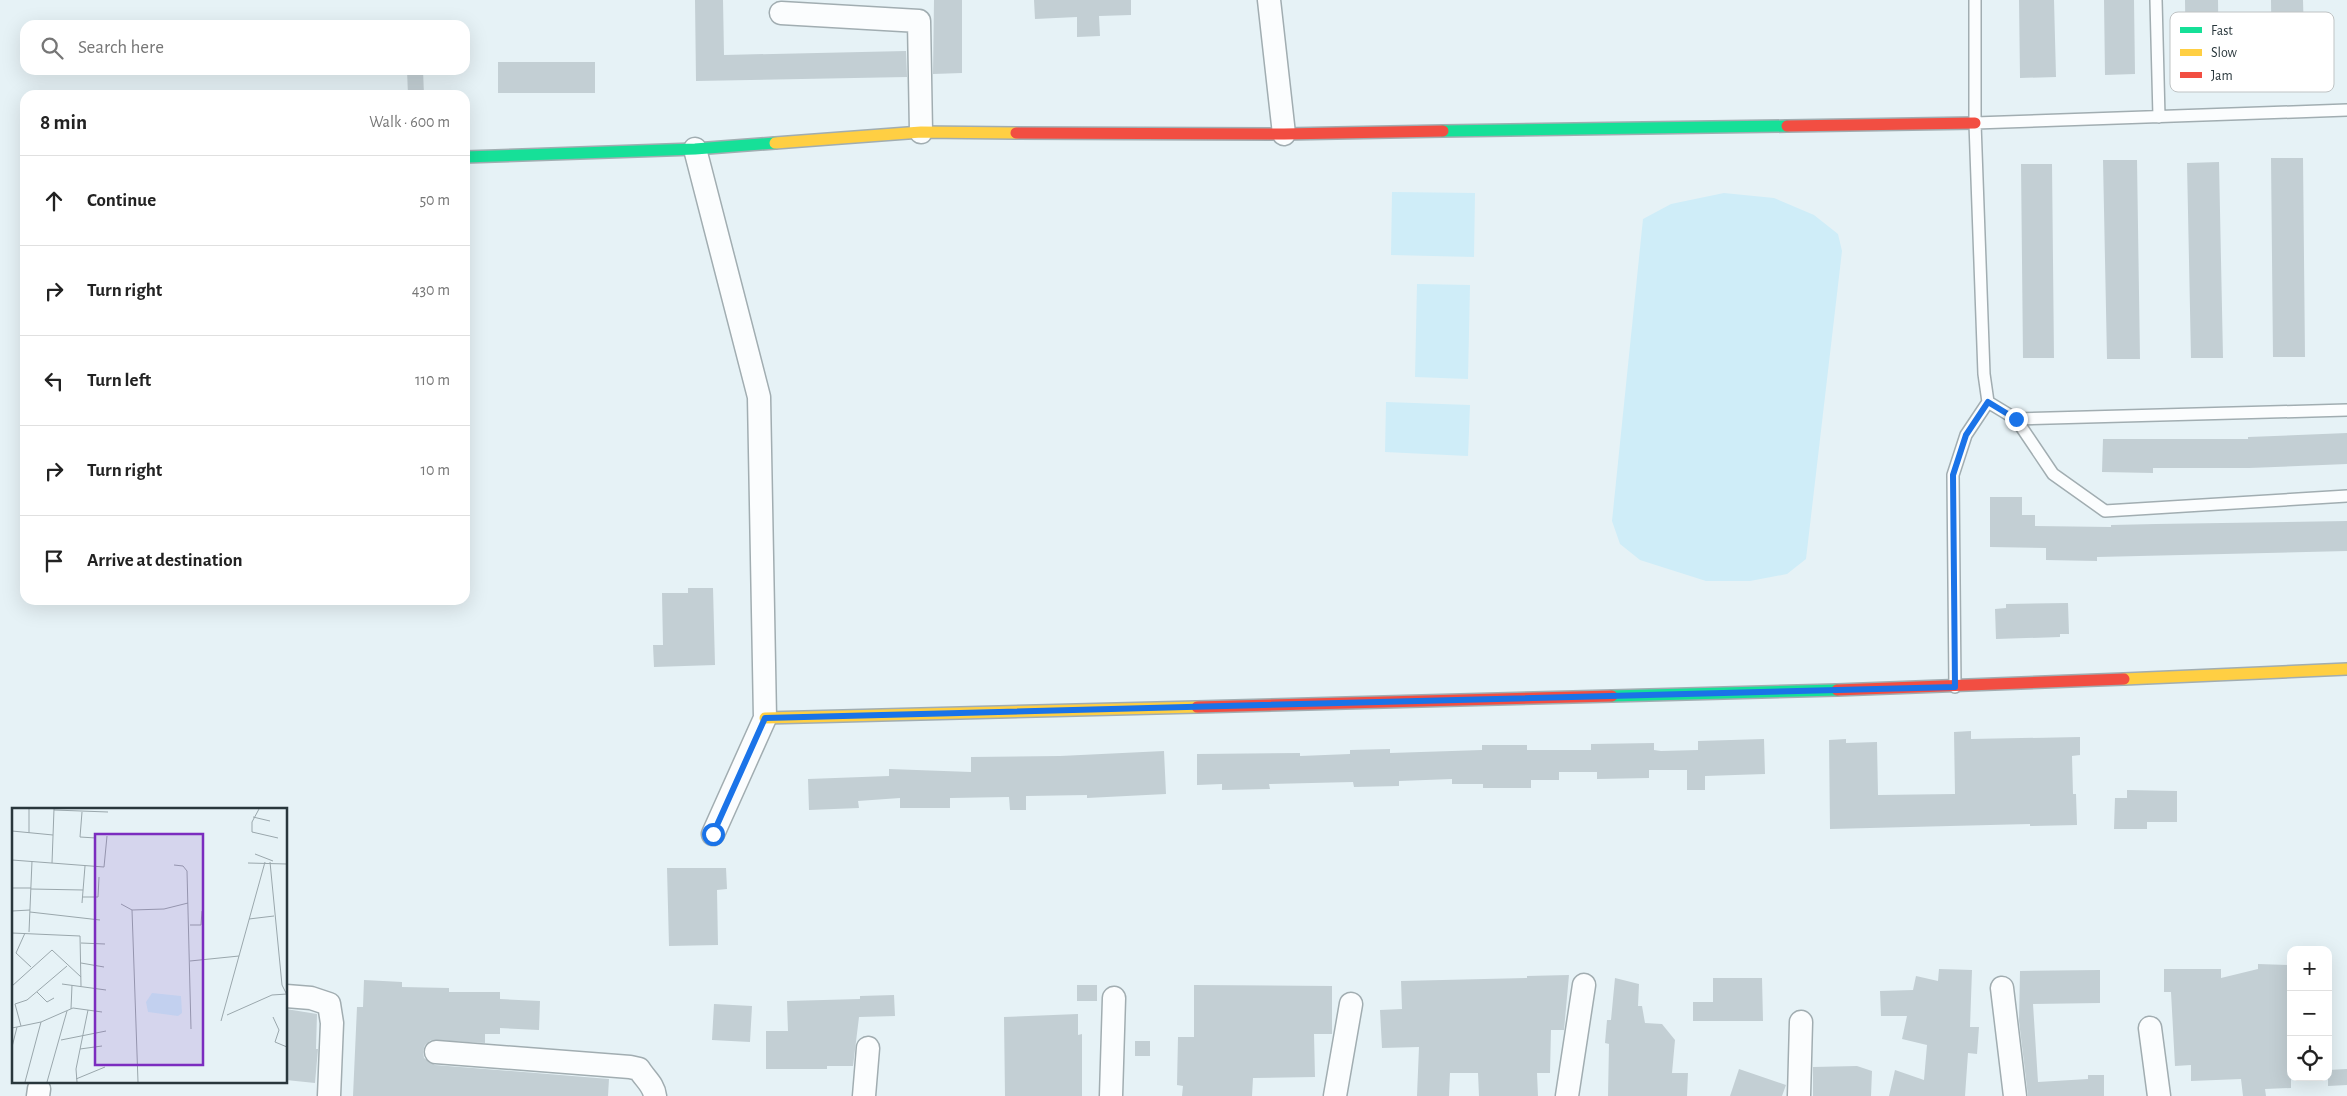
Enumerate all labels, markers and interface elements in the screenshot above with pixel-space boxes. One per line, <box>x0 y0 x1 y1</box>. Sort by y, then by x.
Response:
legend <box>2170 12 2334 92</box>
search box <box>20 20 470 75</box>
text: Fast <box>2211 24 2233 38</box>
icon: search <box>38 34 66 62</box>
text: Search here <box>78 38 164 57</box>
text: Slow <box>2211 46 2238 60</box>
text: Jam <box>2211 69 2233 83</box>
text: 8 min <box>40 112 87 133</box>
text: Walk · 600 m <box>369 114 450 130</box>
icon: ahead <box>40 187 68 215</box>
text: Continue <box>87 191 156 210</box>
text: 50 m <box>419 192 450 208</box>
icon: right <box>40 277 68 305</box>
text: Turn right <box>87 281 162 300</box>
text: 430 m <box>412 282 450 298</box>
icon: left <box>40 367 68 395</box>
text: Turn left <box>87 371 151 390</box>
text: 110 m <box>415 372 450 388</box>
route end <box>2005 408 2028 431</box>
icon: right <box>40 457 68 485</box>
text: Turn right <box>87 461 162 480</box>
text: 10 m <box>421 462 450 478</box>
icon: arrive <box>40 547 68 575</box>
text: Arrive at destination <box>87 551 243 570</box>
inset map <box>12 808 288 1084</box>
route start <box>702 823 725 846</box>
map controls <box>2287 946 2332 1081</box>
button: + <box>2287 946 2332 991</box>
button: − <box>2287 991 2332 1036</box>
button: locate <box>2287 1036 2332 1081</box>

